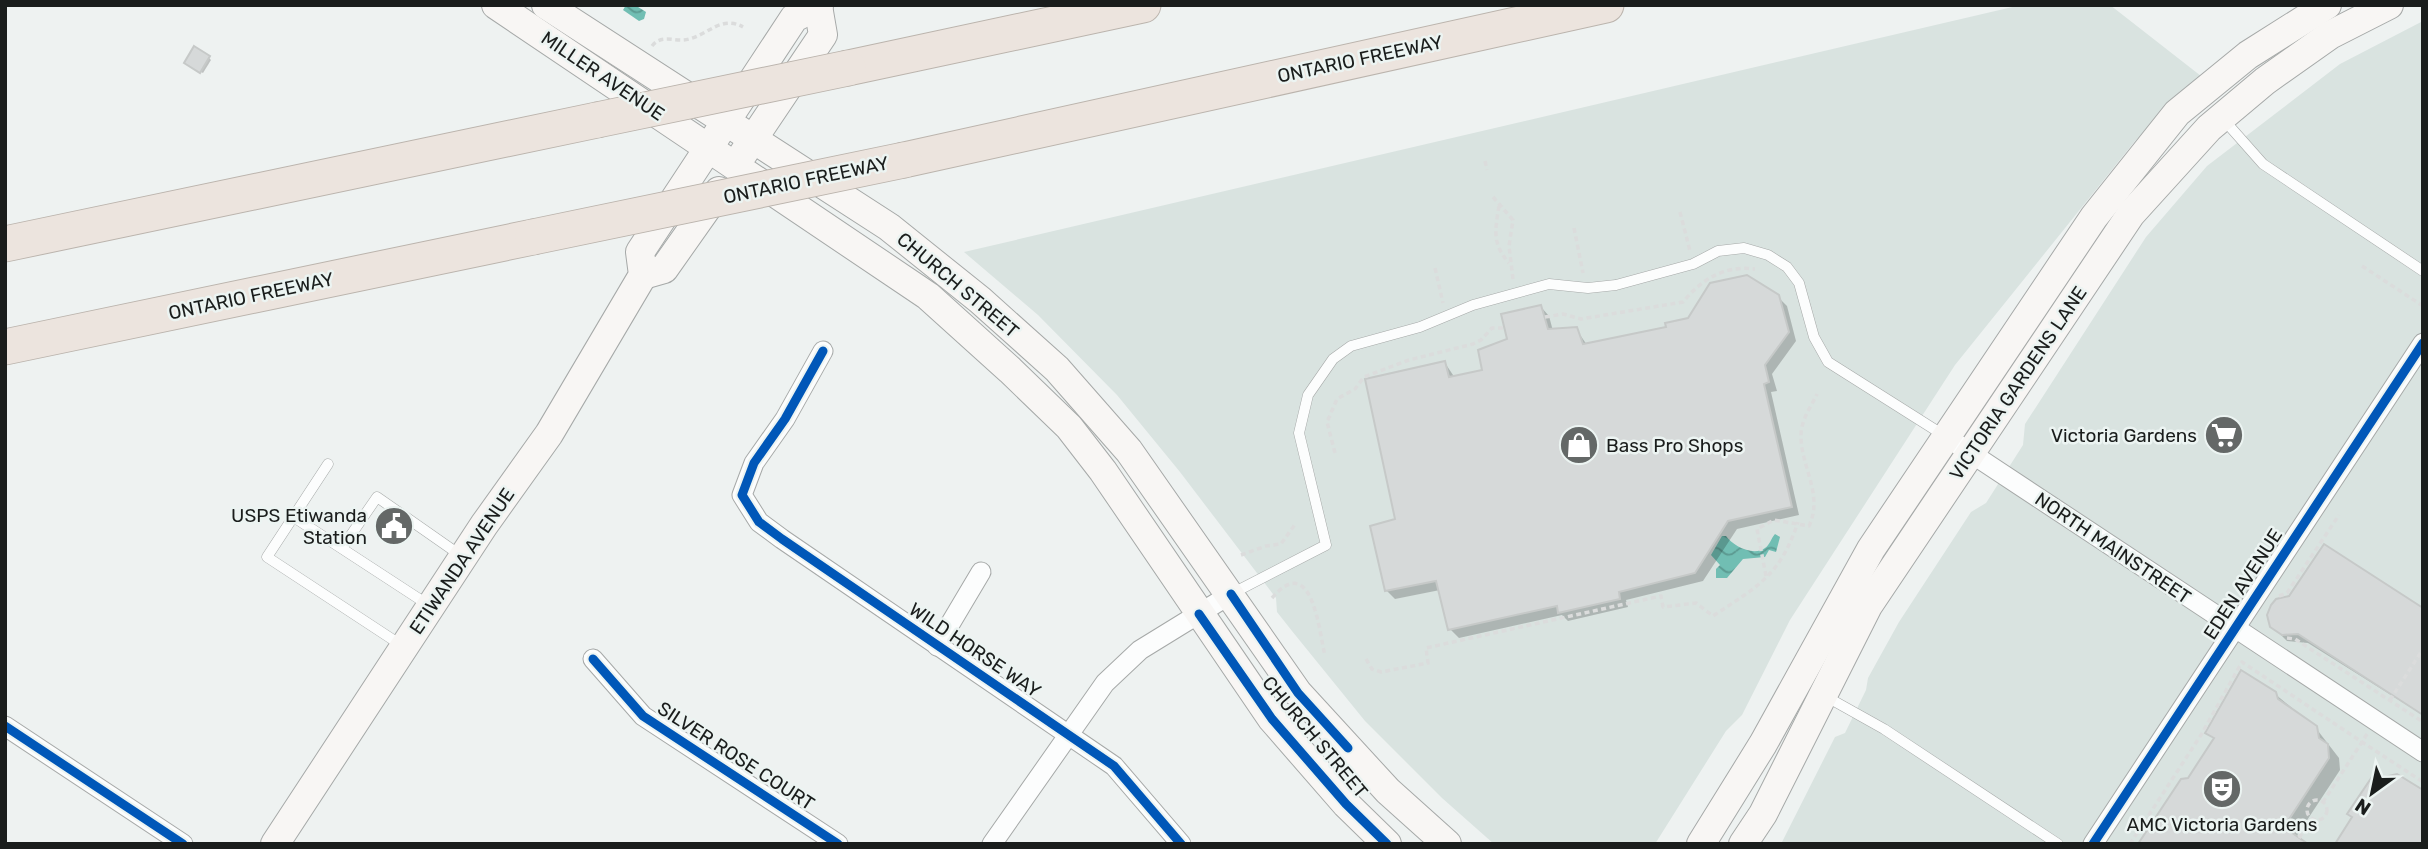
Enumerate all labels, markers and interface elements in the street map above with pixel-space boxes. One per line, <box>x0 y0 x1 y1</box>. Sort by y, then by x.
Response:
street label: MILLER AVENUE <box>537 26 669 126</box>
street label: ONTARIO FREEWAY <box>1275 30 1445 88</box>
street label: ONTARIO FREEWAY <box>721 151 891 209</box>
street label: CHURCH STREET <box>892 227 1024 343</box>
street label: ONTARIO FREEWAY <box>166 267 336 325</box>
street label: VICTORIA GARDENS LANE <box>1945 282 2091 484</box>
supermarket icon: Victoria Gardens <box>2203 414 2245 456</box>
shop icon: Bass Pro Shops <box>1558 424 1600 466</box>
place label: Victoria Gardens <box>2051 424 2197 447</box>
place label: Bass Pro Shops <box>1606 434 1743 457</box>
street label: ETIWANDA AVENUE <box>405 484 519 638</box>
street label: NORTH MAINSTREET <box>2031 487 2195 609</box>
place label: USPS Etiwanda Station <box>231 504 367 549</box>
public building icon: USPS Etiwanda Station <box>373 505 415 547</box>
street label: EDEN AVENUE <box>2199 524 2287 644</box>
street label: WILD HORSE WAY <box>905 597 1045 703</box>
street label: CHURCH STREET <box>1257 671 1373 803</box>
street label: SILVER ROSE COURT <box>653 697 819 815</box>
north arrow <box>2337 758 2407 828</box>
theatre icon: AMC Victoria Gardens <box>2201 768 2243 810</box>
text: N <box>2351 793 2375 820</box>
place label: AMC Victoria Gardens <box>2127 813 2317 836</box>

